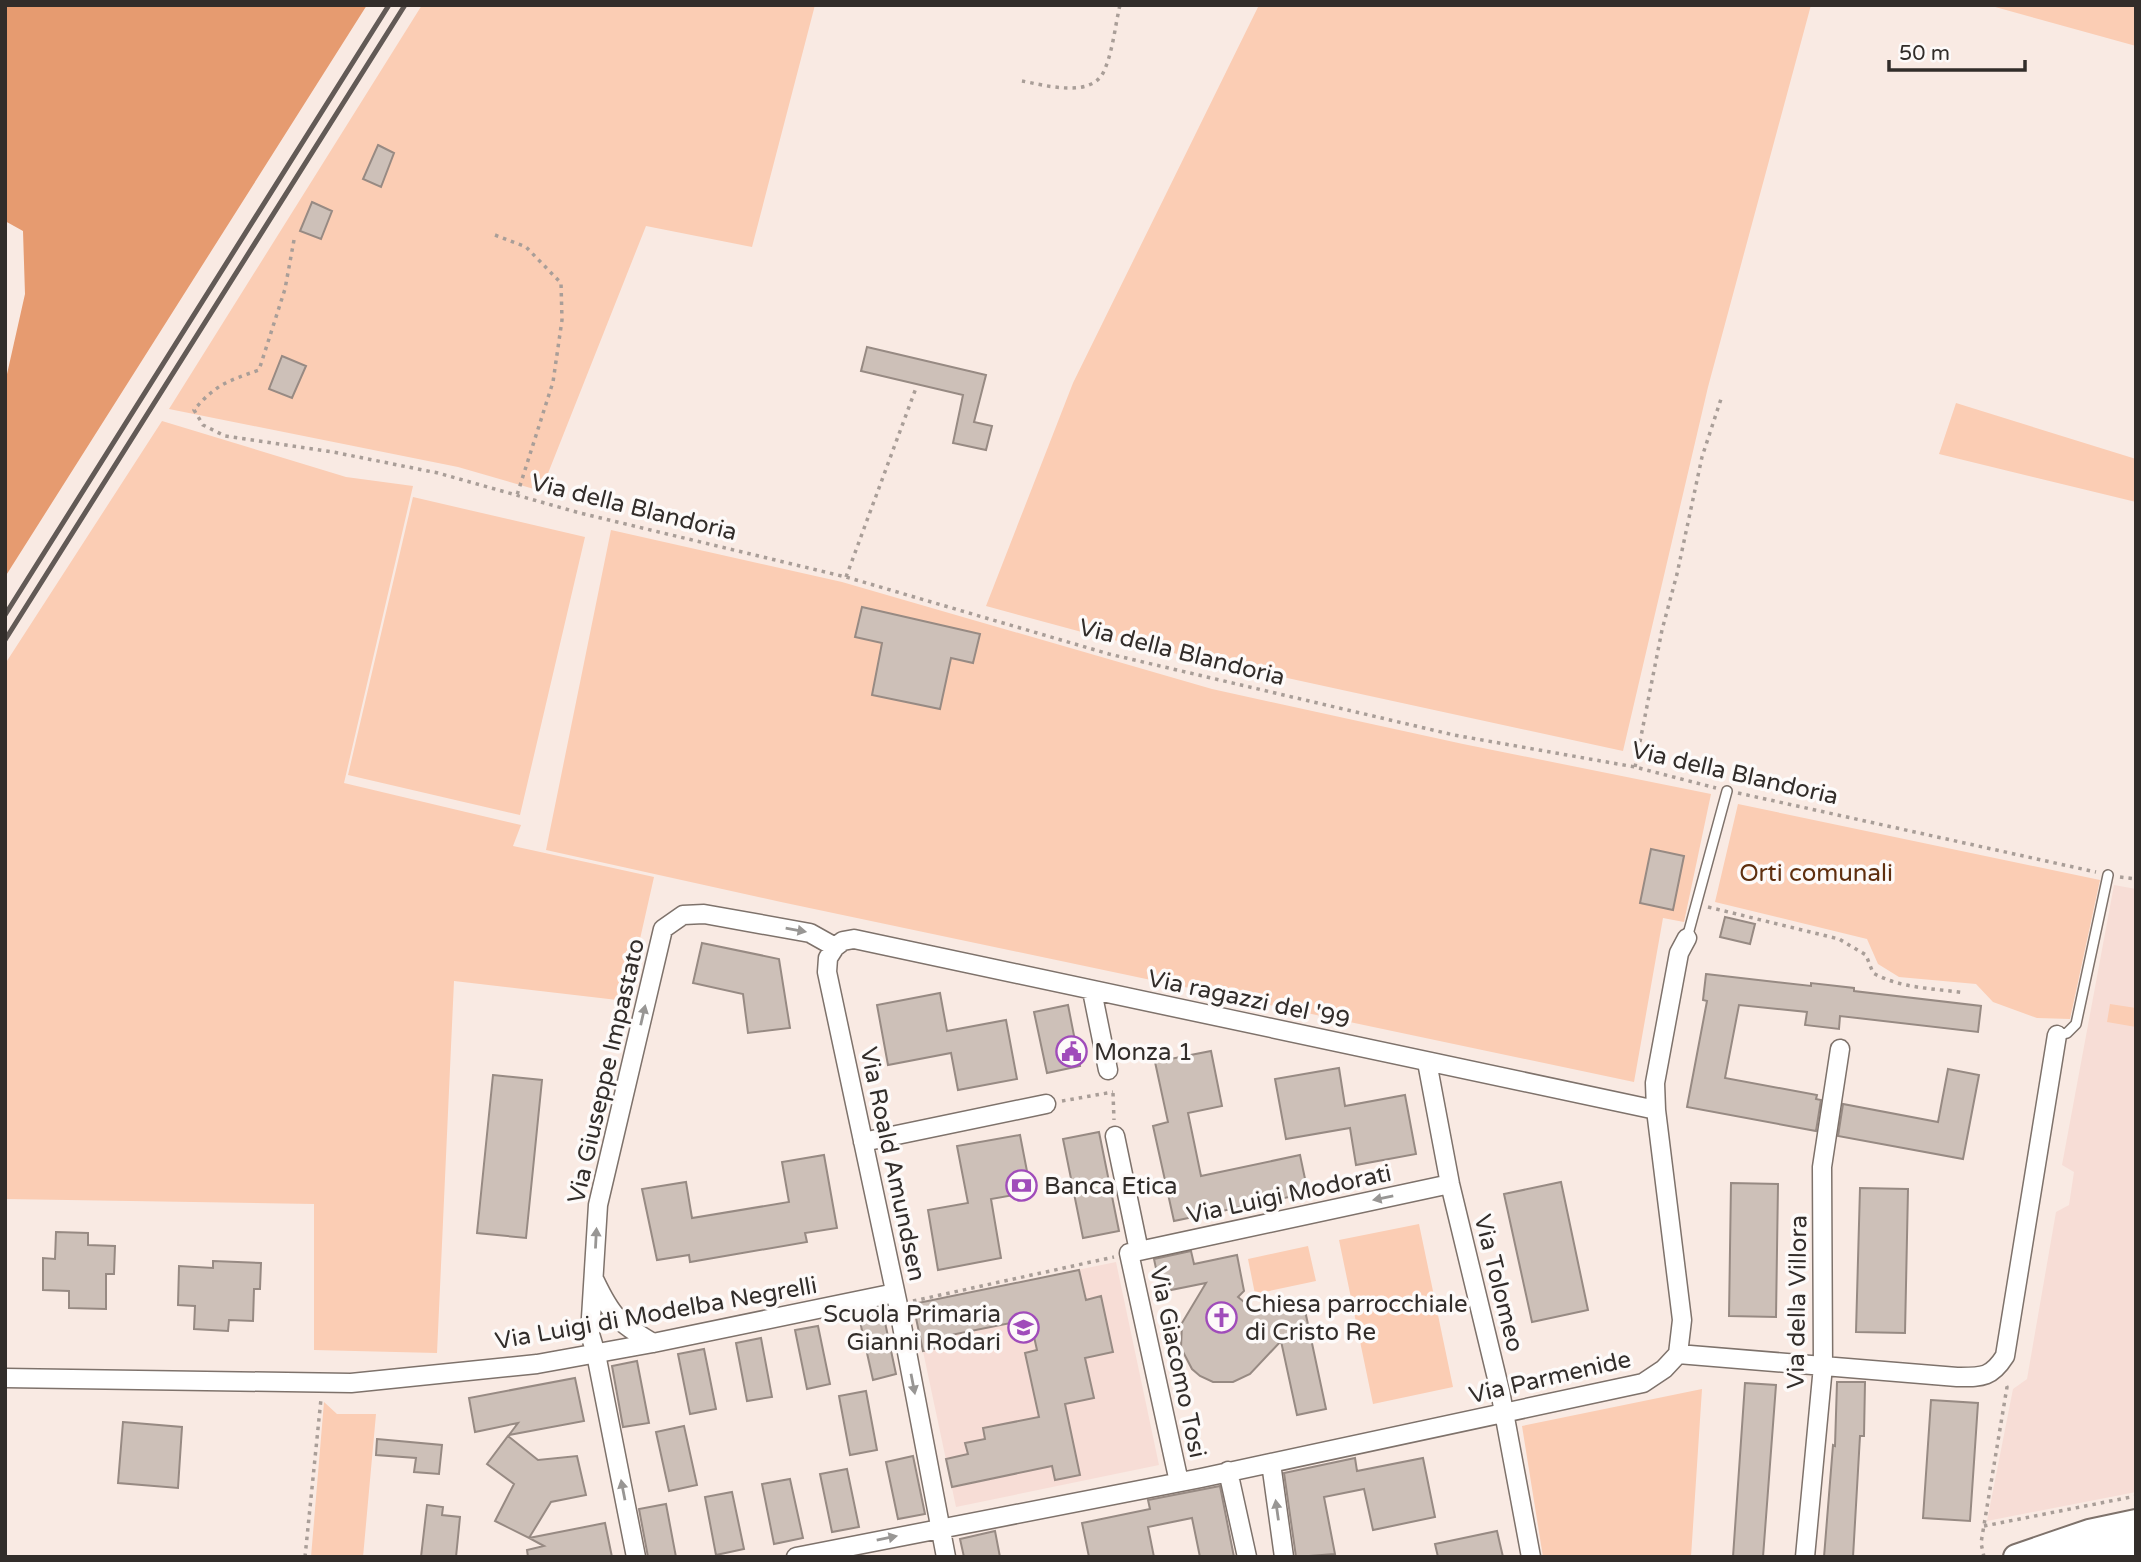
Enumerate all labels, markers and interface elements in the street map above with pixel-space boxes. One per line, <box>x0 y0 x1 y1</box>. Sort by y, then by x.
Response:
scale bar <box>1889 28 2025 72</box>
text: 50 m <box>1899 41 1950 66</box>
street label: Via della Blandoria <box>528 468 740 547</box>
street label: Via della Blandoria <box>1076 613 1288 692</box>
street label: Via della Blandoria <box>1629 736 1841 811</box>
park label: Orti comunali <box>1739 859 1893 888</box>
one-way arrow <box>785 925 807 936</box>
street label: Via Giuseppe Impastato <box>562 936 651 1206</box>
street label: Via ragazzi del '99 <box>1145 964 1353 1035</box>
one-way arrow <box>637 1004 648 1026</box>
public building icon: Monza 1 <box>1054 1035 1088 1069</box>
place label: Monza 1 <box>1094 1038 1193 1067</box>
street label: Via Roald Amundsen <box>854 1044 931 1284</box>
street label: Via Luigi Modorati <box>1184 1159 1394 1230</box>
bank icon: Banca Etica <box>1004 1169 1038 1203</box>
place label: Banca Etica <box>1044 1172 1178 1201</box>
one-way arrow <box>1372 1193 1394 1204</box>
street label: Via Tolomeo <box>1467 1211 1530 1355</box>
street label: Via della Villora <box>1781 1215 1814 1389</box>
one-way arrow <box>591 1226 602 1248</box>
street label: Via Giacomo Tosi <box>1143 1264 1212 1461</box>
street label: Via Luigi di Modelba Negrelli <box>493 1271 819 1356</box>
place label: Chiesa parrocchiale di Cristo Re <box>1245 1290 1467 1347</box>
place label: Scuola Primaria Gianni Rodari <box>823 1300 1001 1357</box>
church icon: Chiesa parrocchiale di Cristo Re <box>1205 1301 1239 1335</box>
school or university icon: Scuola Primaria Gianni Rodari <box>1007 1311 1041 1345</box>
street label: Via Parmenide <box>1466 1345 1634 1410</box>
one-way arrow <box>908 1373 919 1395</box>
one-way arrow <box>617 1479 628 1501</box>
one-way arrow <box>1272 1499 1283 1521</box>
one-way arrow <box>876 1533 898 1544</box>

